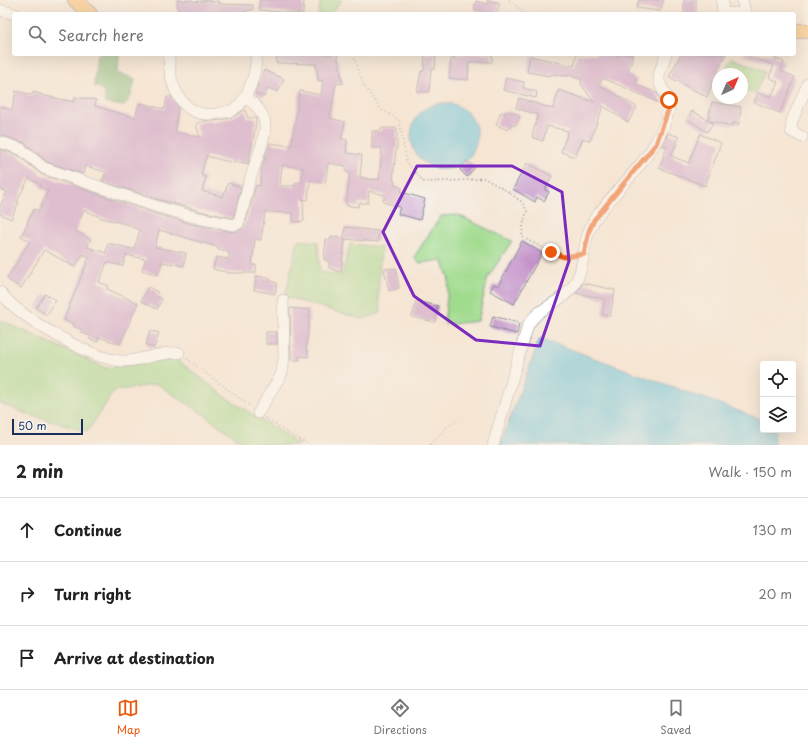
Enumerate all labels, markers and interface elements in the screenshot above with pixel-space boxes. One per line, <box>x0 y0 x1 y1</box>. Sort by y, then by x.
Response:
search box <box>12 12 796 56</box>
icon: search <box>26 23 48 45</box>
text: Search here <box>58 23 144 46</box>
north arrow <box>712 68 748 104</box>
route start <box>660 91 678 109</box>
route end <box>542 243 560 261</box>
map controls <box>760 361 796 433</box>
button: locate <box>760 361 796 397</box>
button: layers <box>760 397 796 433</box>
scale bar <box>12 417 83 436</box>
text: 50 m <box>18 417 47 434</box>
text: 2 min <box>16 458 63 484</box>
text: Walk · 150 m <box>708 462 792 481</box>
text: Continue <box>54 518 122 541</box>
icon: ahead <box>16 519 38 541</box>
text: 130 m <box>753 520 792 539</box>
text: Turn right <box>54 582 131 605</box>
icon: right <box>16 583 38 605</box>
text: 20 m <box>758 584 792 603</box>
text: Arrive at destination <box>54 646 215 669</box>
icon: arrive <box>16 647 38 669</box>
tab: Map <box>117 697 140 738</box>
tab: Directions <box>373 697 427 738</box>
tab: Saved <box>660 697 691 738</box>

